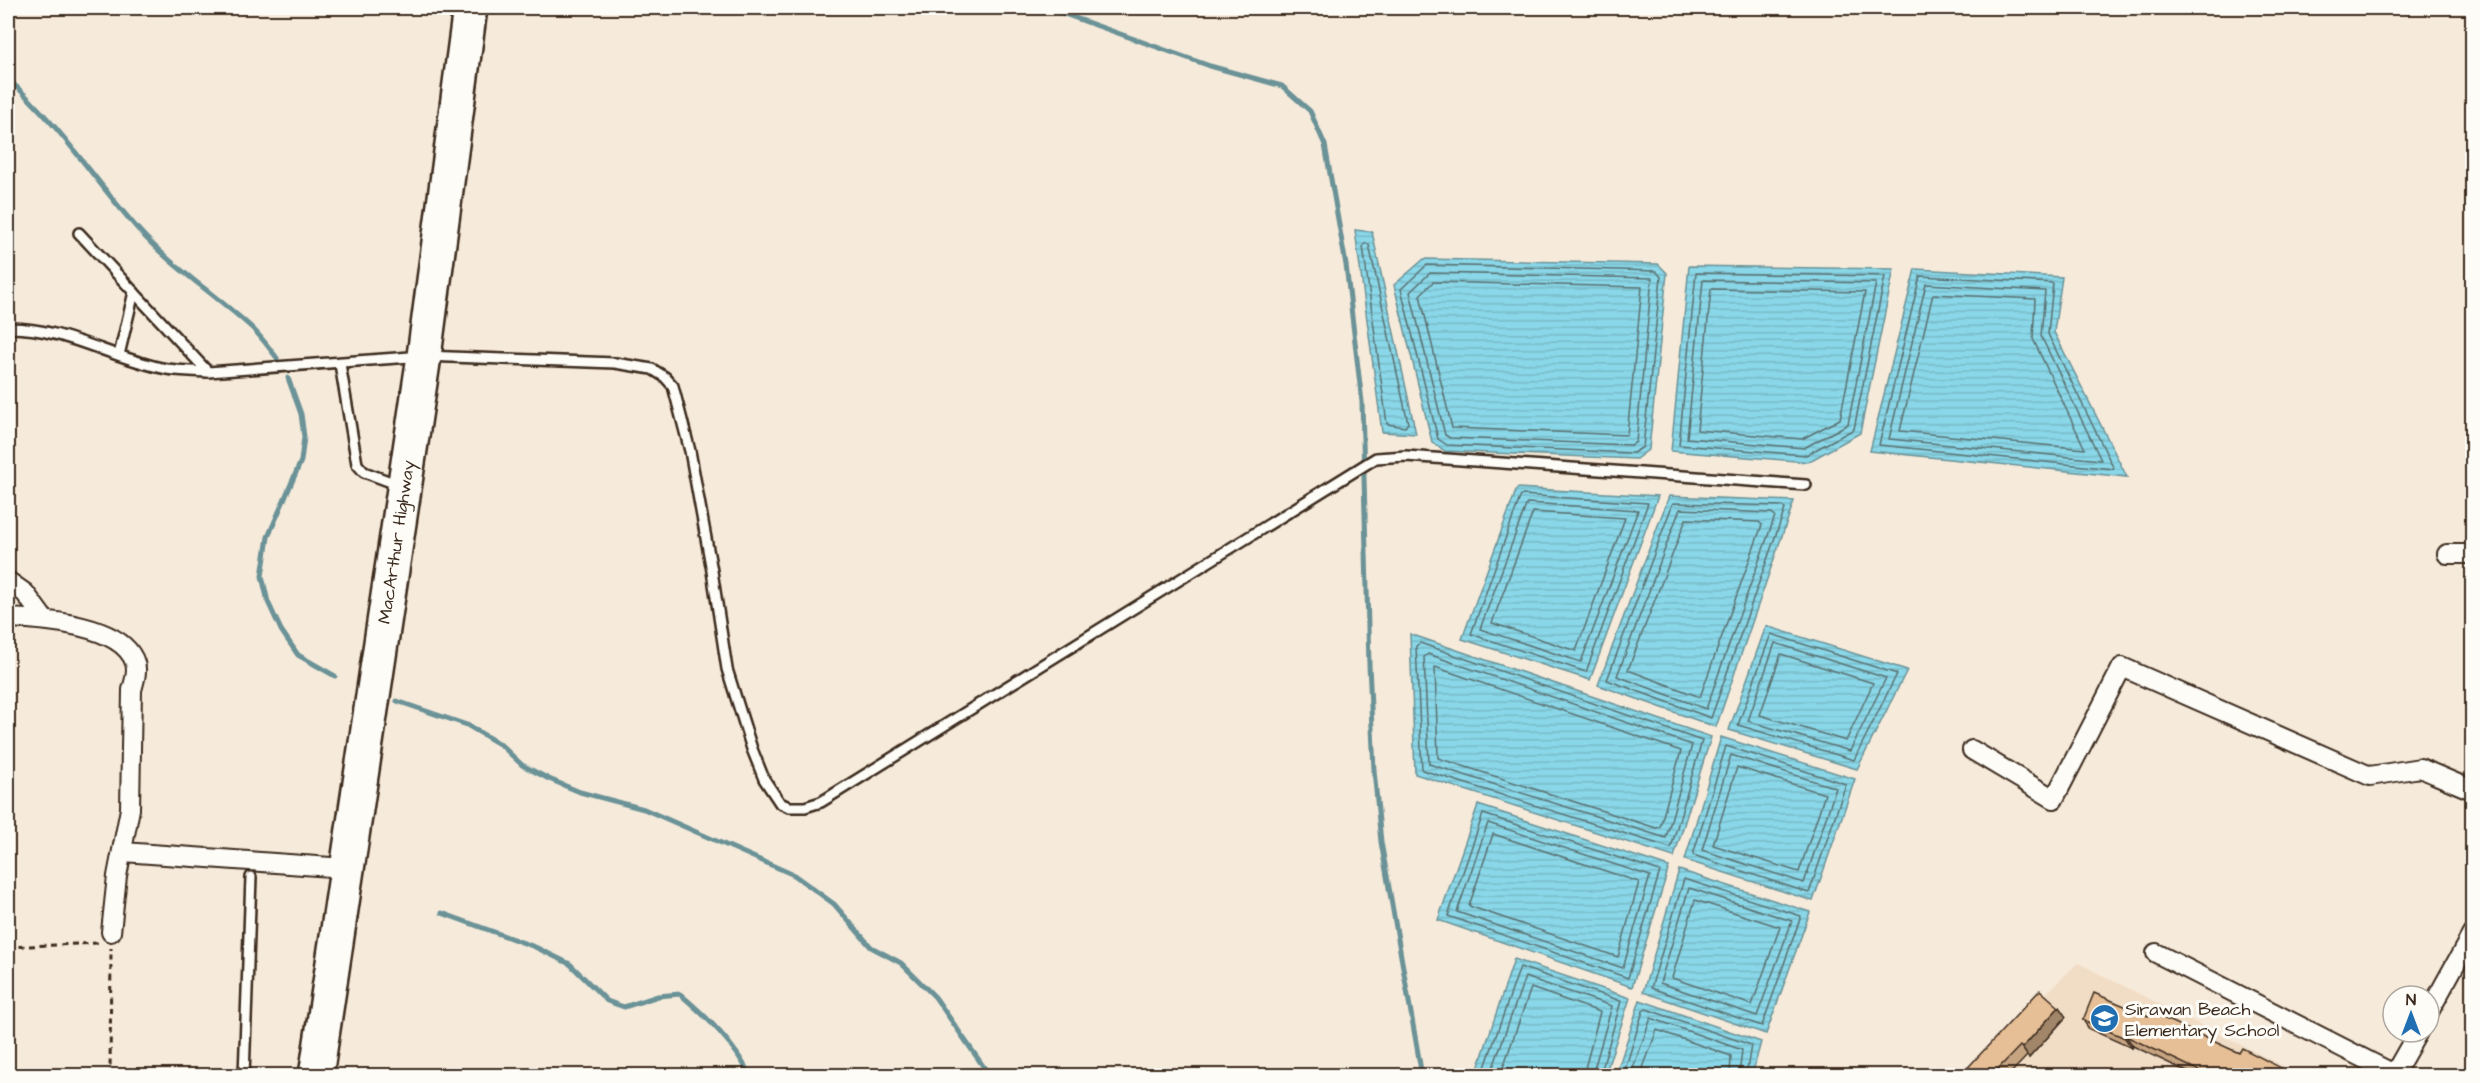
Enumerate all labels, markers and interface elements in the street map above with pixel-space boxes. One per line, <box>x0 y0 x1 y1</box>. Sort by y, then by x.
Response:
street label: MacArthur Highway <box>372 459 422 625</box>
north arrow <box>2381 984 2441 1044</box>
text: N <box>2406 989 2416 1011</box>
place label: Sirawan Beach Elementary School <box>2125 997 2280 1044</box>
school or university icon: Sirawan Beach Elementary School <box>2088 1003 2120 1035</box>

